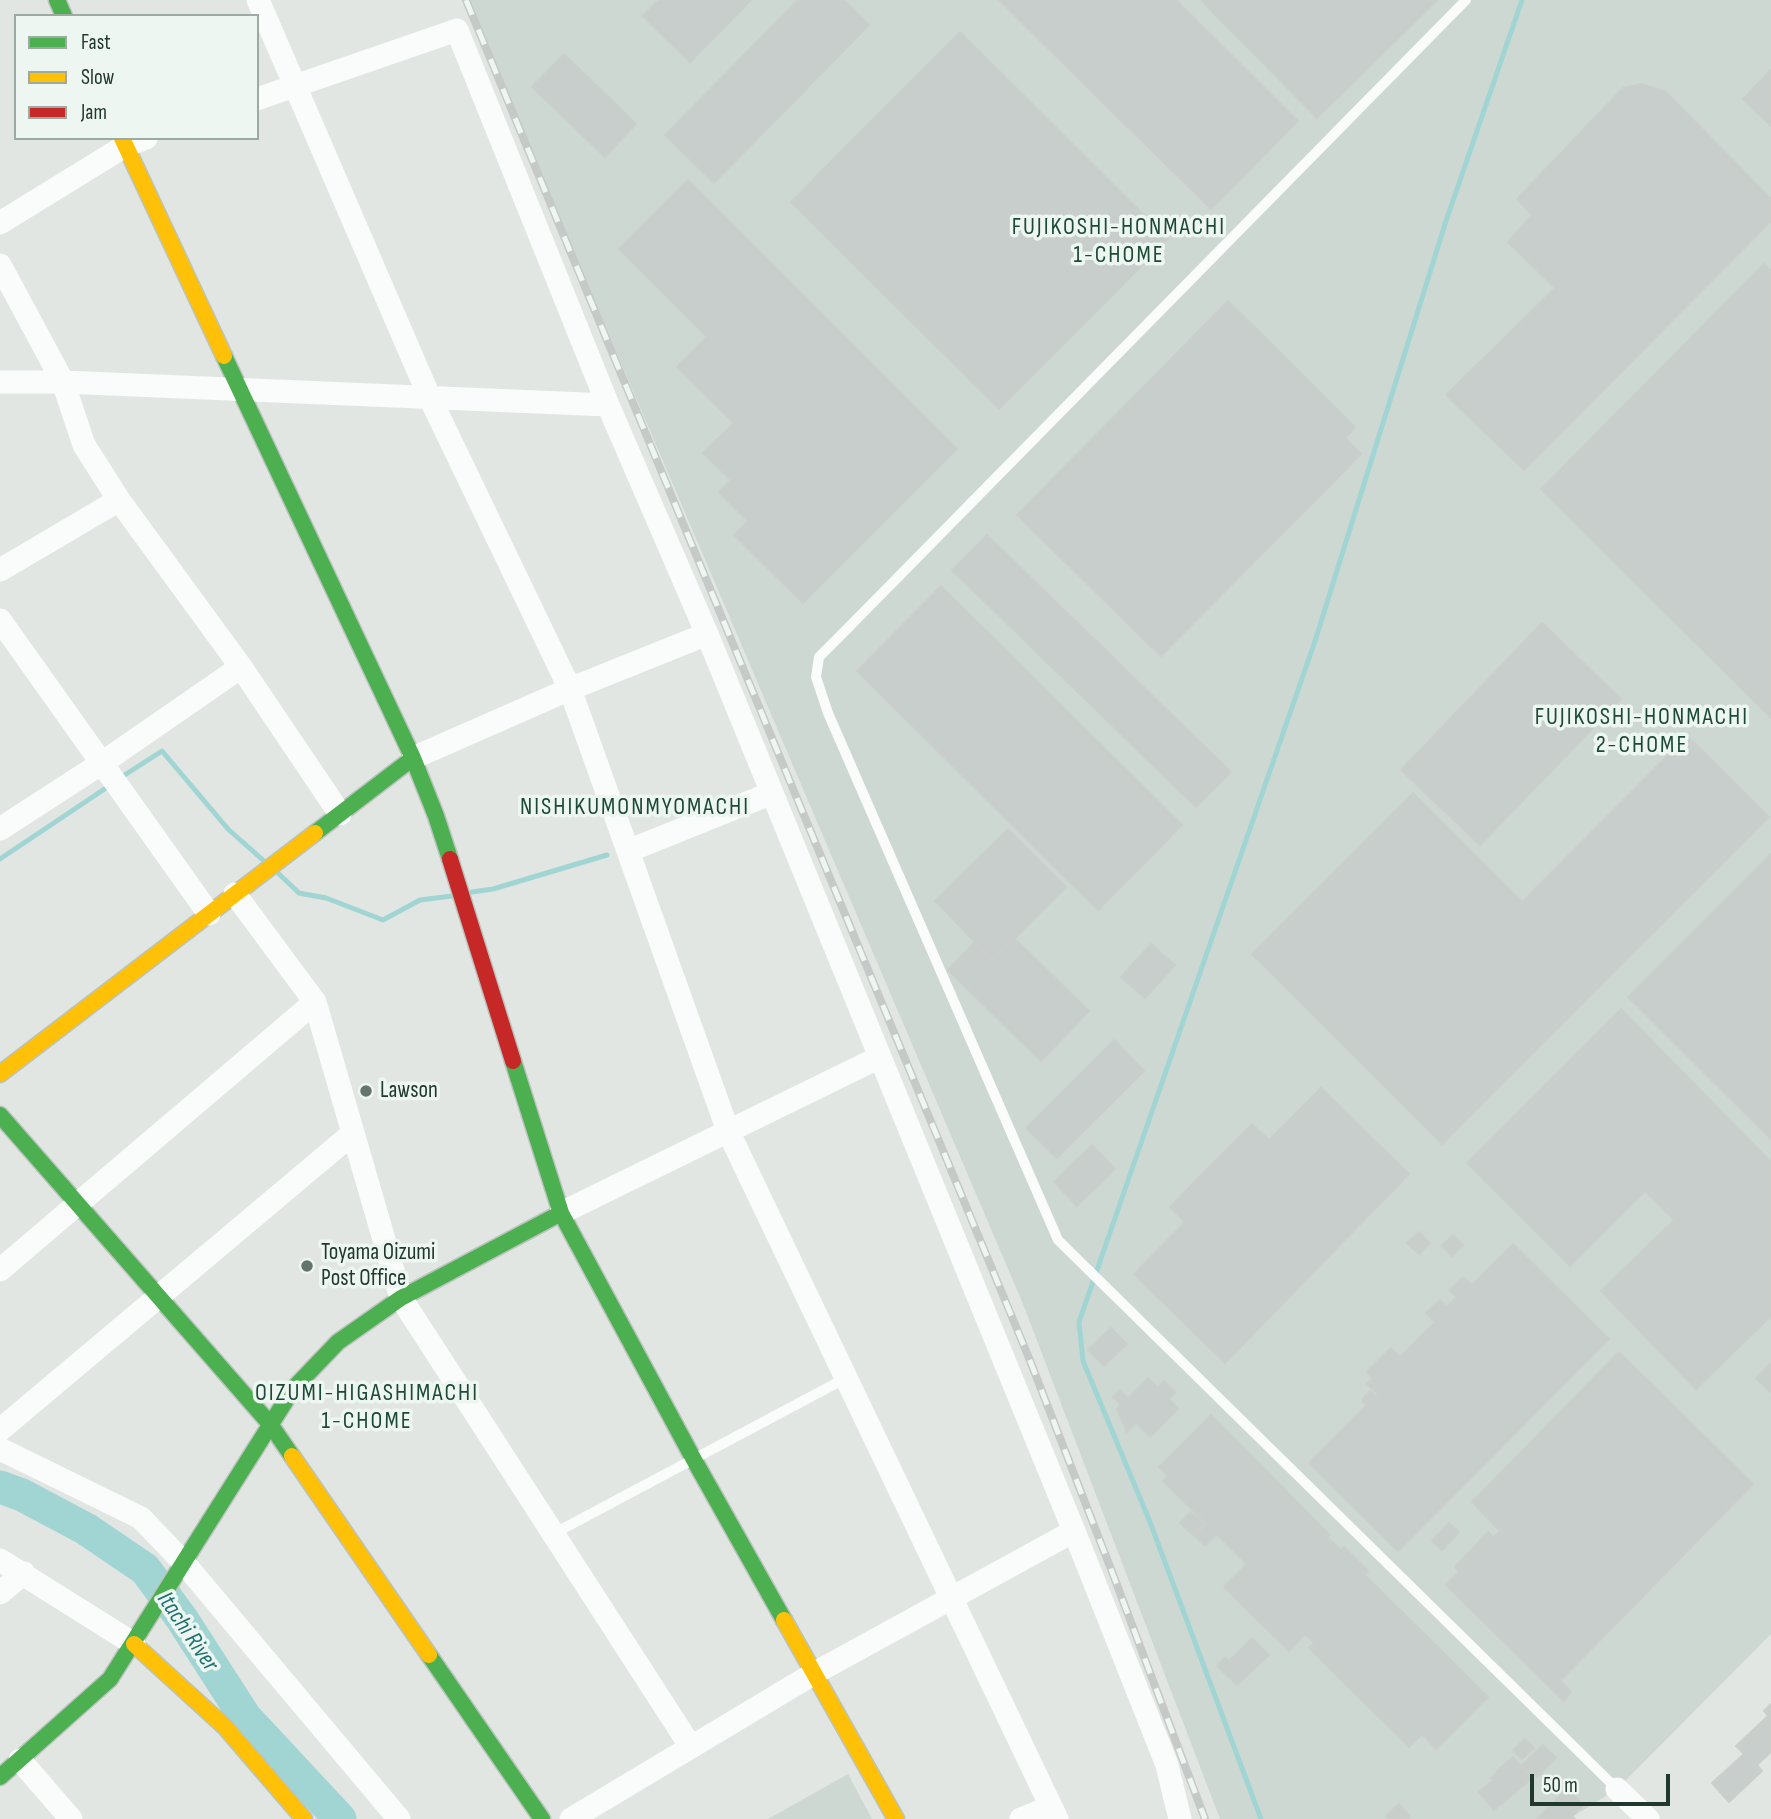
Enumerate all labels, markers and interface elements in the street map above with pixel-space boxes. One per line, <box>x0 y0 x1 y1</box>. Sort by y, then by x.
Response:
legend <box>14 14 259 140</box>
text: Fast <box>81 30 111 55</box>
text: Slow <box>81 65 114 90</box>
text: Jam <box>81 100 107 125</box>
district label: FUJIKOSHI-HONMACHI 1-CHOME <box>1014 214 1224 270</box>
district label: FUJIKOSHI-HONMACHI 2-CHOME <box>1537 704 1747 760</box>
district label: NISHIKUMONMYOMACHI <box>522 794 748 822</box>
place label: Lawson <box>380 1077 438 1105</box>
marker: Lawson <box>358 1083 374 1099</box>
place label: Toyama Oizumi Post Office <box>321 1239 435 1293</box>
marker: Toyama Oizumi Post Office <box>299 1258 315 1274</box>
district label: OIZUMI-HIGASHIMACHI 1-CHOME <box>257 1380 477 1436</box>
water label: Itachi River <box>150 1587 224 1677</box>
scale bar <box>1533 1759 1673 1803</box>
text: 50 m <box>1543 1773 1578 1798</box>

